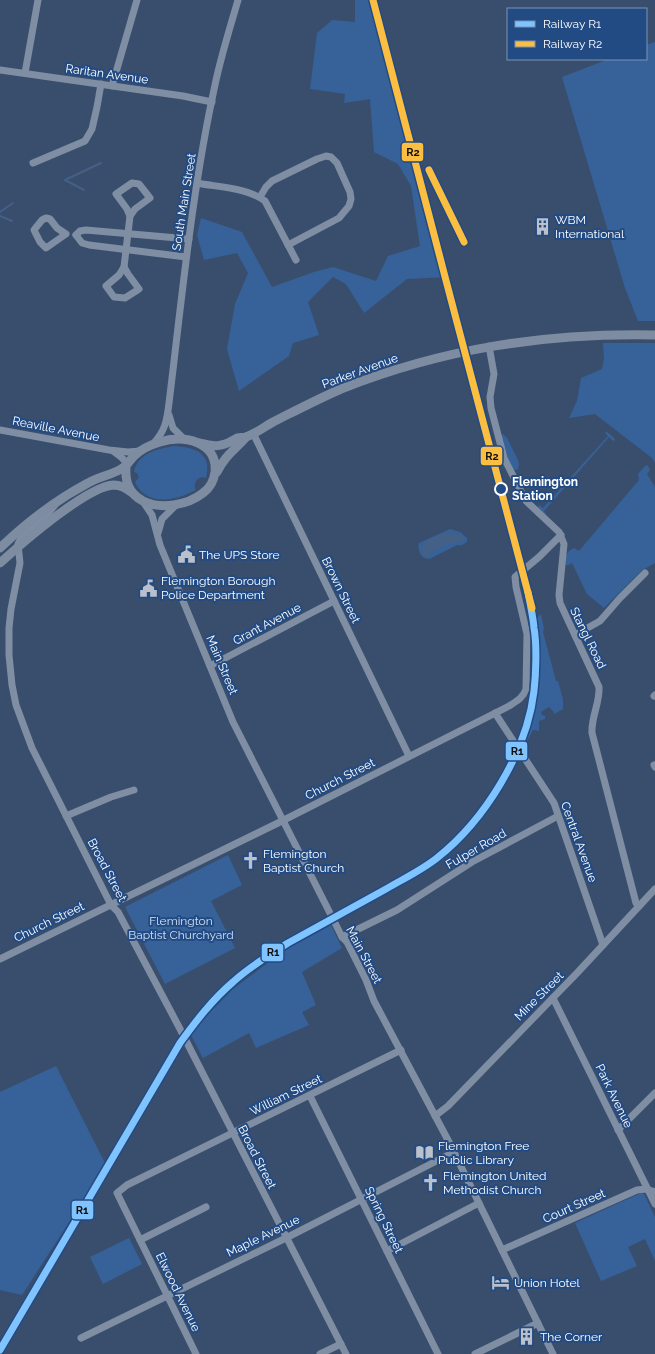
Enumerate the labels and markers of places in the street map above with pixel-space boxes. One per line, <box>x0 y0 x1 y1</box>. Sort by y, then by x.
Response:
place label: WBM International <box>555 213 625 241</box>
building icon: WBM International <box>532 217 552 237</box>
place label: Flemington Station <box>512 475 578 503</box>
marker: Flemington Station <box>494 482 508 496</box>
public building icon: The UPS Store <box>176 545 196 565</box>
place label: The UPS Store <box>199 548 280 562</box>
place label: Flemington Borough Police Department <box>161 574 275 602</box>
public building icon: Flemington Borough Police Department <box>138 578 158 598</box>
place label: Flemington Baptist Church <box>263 847 344 875</box>
church icon: Flemington Baptist Church <box>240 851 260 871</box>
place label: Flemington Free Public Library <box>438 1139 529 1167</box>
library icon: Flemington Free Public Library <box>415 1143 435 1163</box>
place label: Flemington United Methodist Church <box>443 1169 547 1197</box>
church icon: Flemington United Methodist Church <box>420 1173 440 1193</box>
hotel icon: Union Hotel <box>491 1273 511 1293</box>
place label: Union Hotel <box>514 1276 581 1290</box>
building icon: The Corner <box>517 1327 537 1347</box>
place label: The Corner <box>540 1330 603 1344</box>

